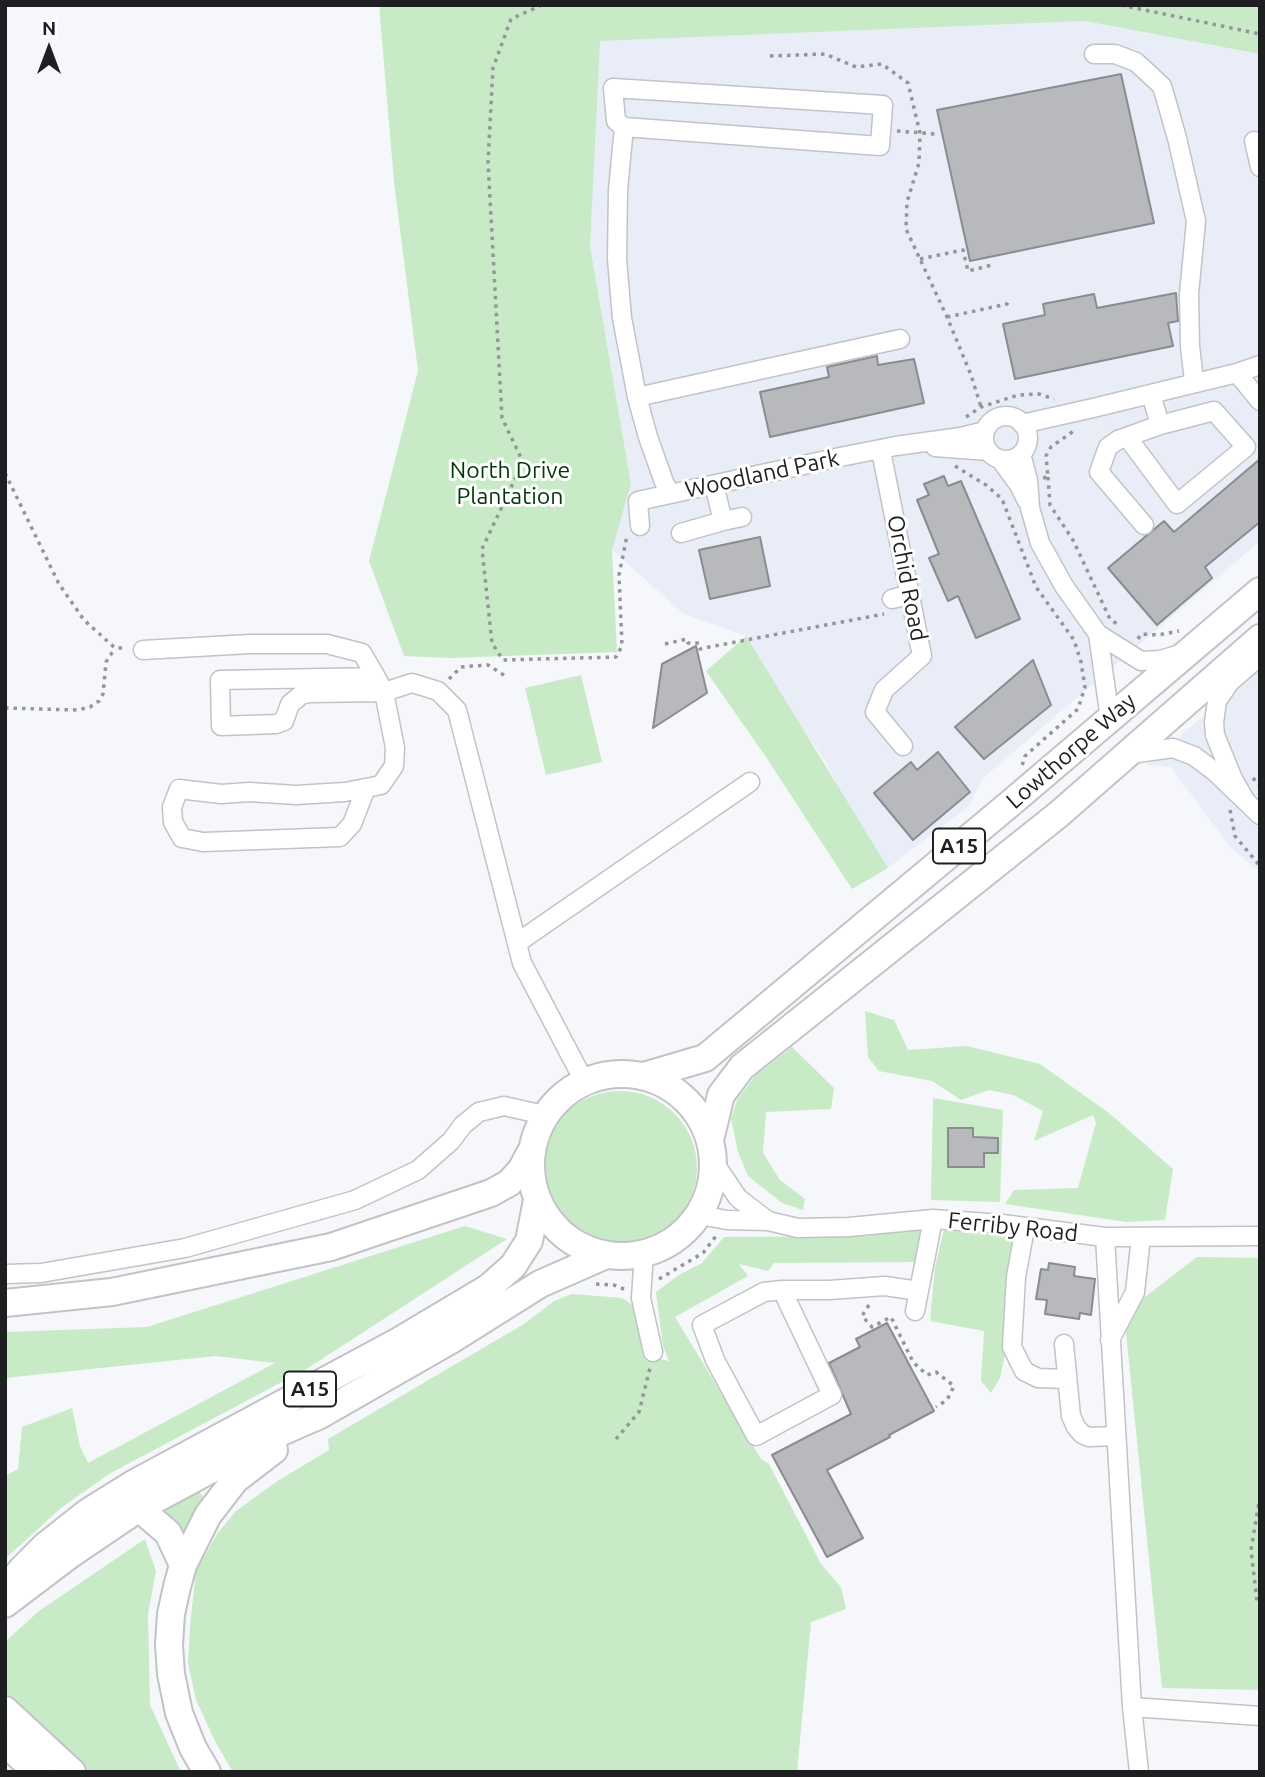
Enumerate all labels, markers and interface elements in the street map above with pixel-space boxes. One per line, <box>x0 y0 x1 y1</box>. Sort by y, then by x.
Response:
north arrow <box>14 14 84 84</box>
text: N <box>42 17 56 39</box>
street label: Woodland Park <box>682 444 842 504</box>
park label: North Drive Plantation <box>450 456 570 510</box>
street label: Orchid Road <box>881 513 933 643</box>
street label: Lowthorpe Way <box>1001 687 1141 815</box>
road number: A15 <box>933 828 985 864</box>
street label: Ferriby Road <box>947 1206 1079 1248</box>
road number: A15 <box>284 1372 336 1406</box>

